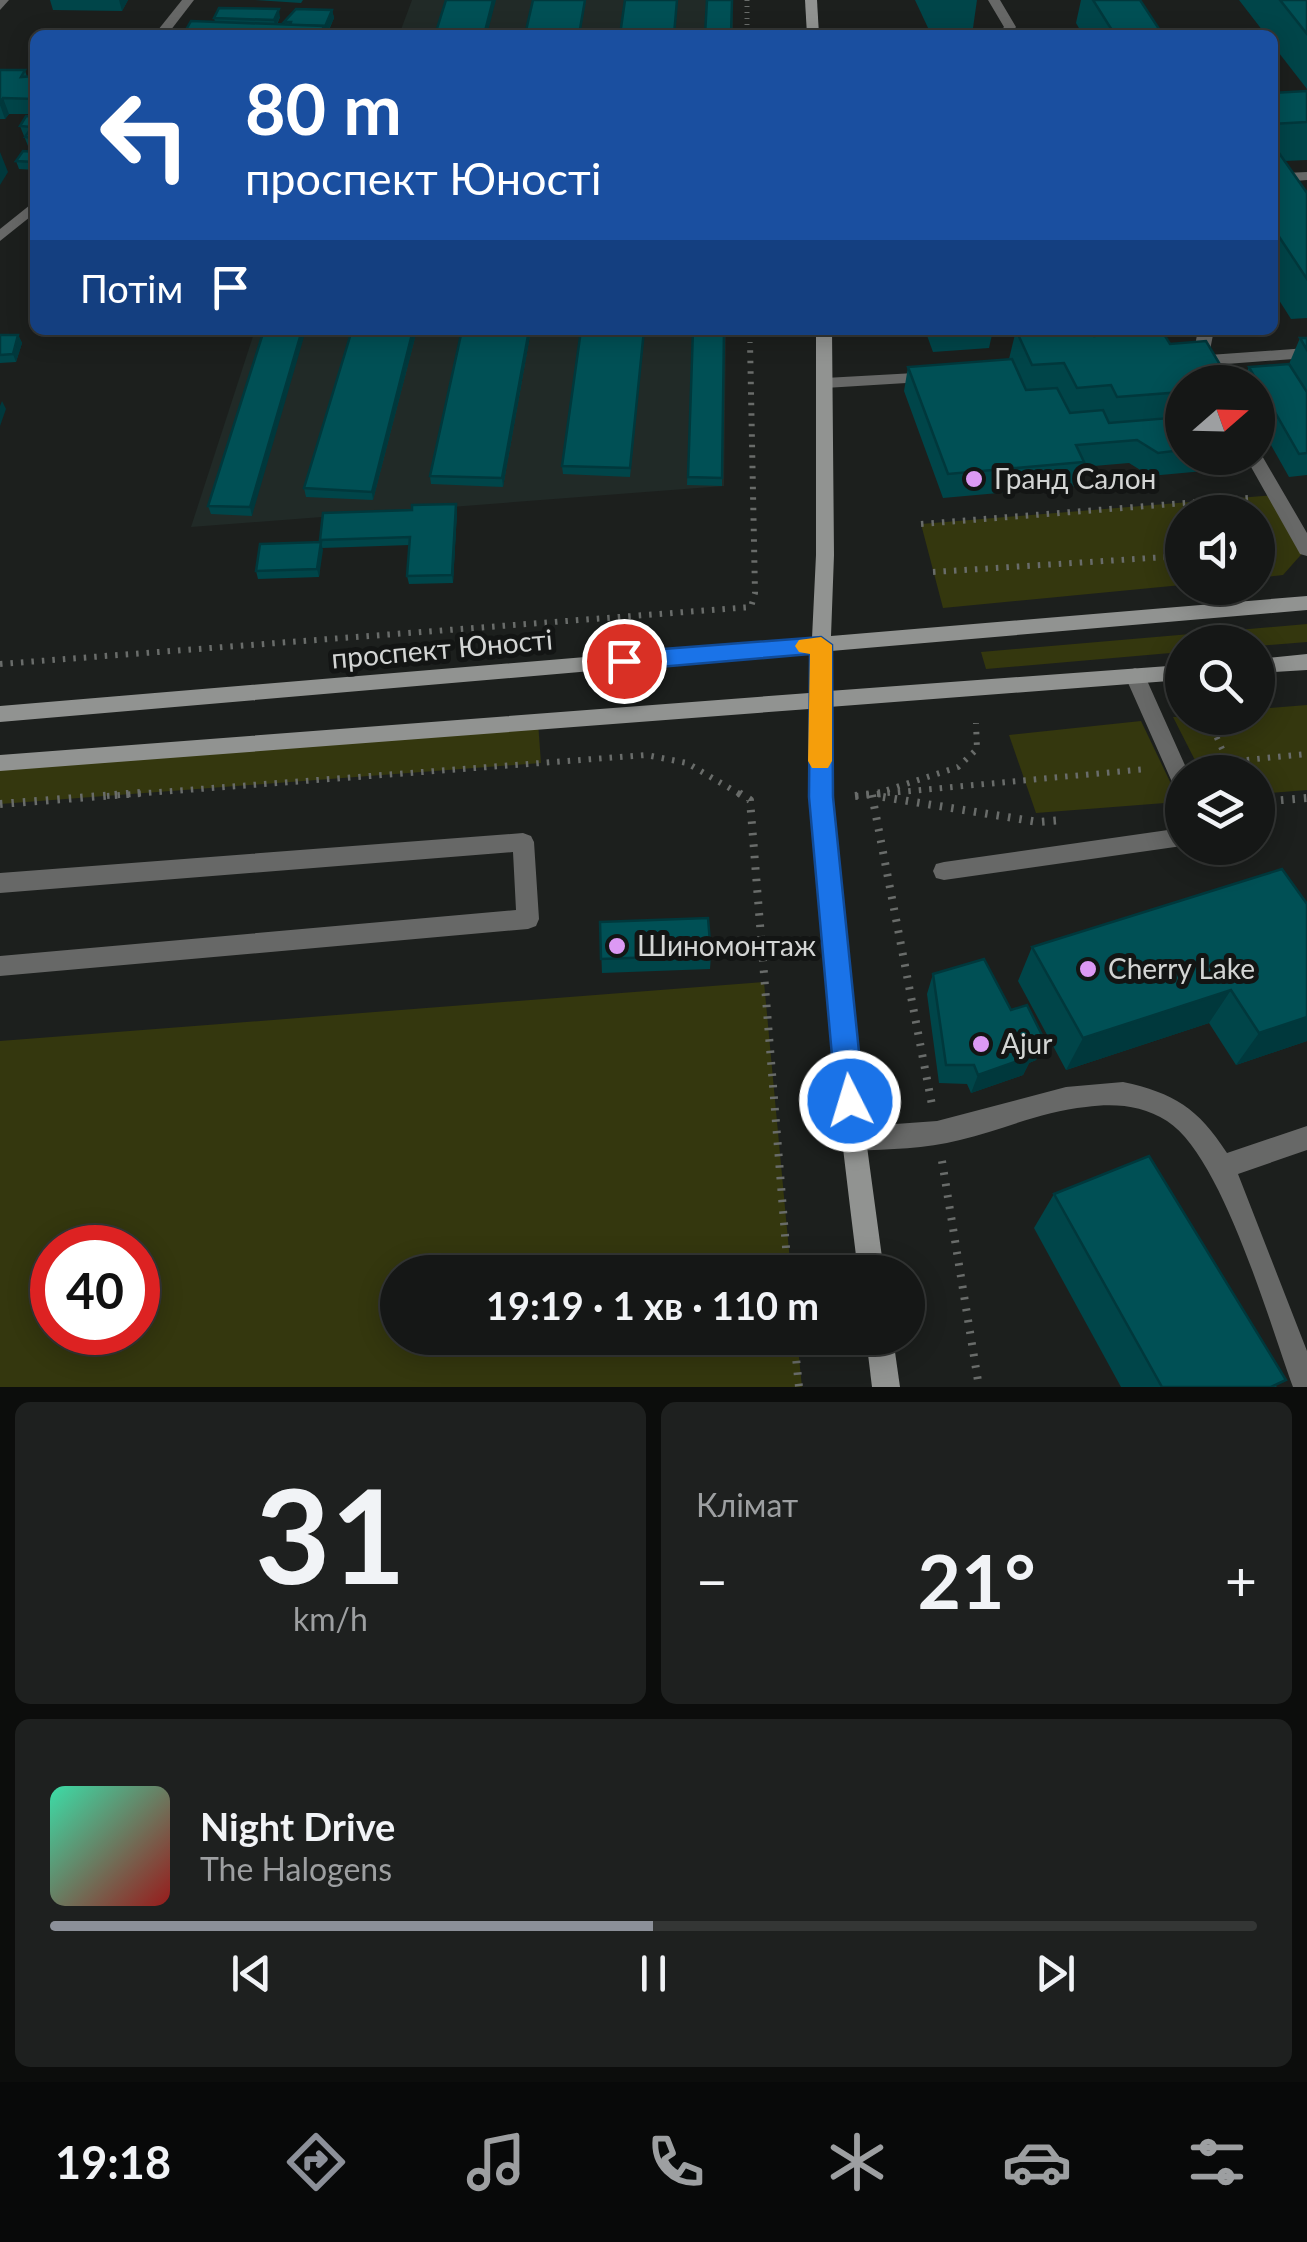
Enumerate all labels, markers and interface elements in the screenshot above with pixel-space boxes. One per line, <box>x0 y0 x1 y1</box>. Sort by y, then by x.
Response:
text: 80 m <box>245 66 402 150</box>
icon: left <box>80 70 210 200</box>
text: проспект Юності <box>245 151 602 205</box>
icon: arrive <box>203 260 258 315</box>
text: Потім <box>80 265 183 311</box>
north arrow <box>1165 365 1275 475</box>
map controls <box>1165 365 1275 865</box>
place label: Гранд Салон <box>994 461 1156 495</box>
marker: Гранд Салон <box>963 468 985 490</box>
button: sound <box>1165 495 1275 605</box>
pin <box>582 619 667 704</box>
street label: проспект Юності <box>330 621 554 675</box>
button: search <box>1165 625 1275 735</box>
icon: arrive <box>597 634 652 689</box>
button: layers <box>1165 755 1275 865</box>
place label: Шиномонтаж <box>637 928 816 962</box>
marker: Шиномонтаж <box>606 935 628 957</box>
place label: Cherry Lake <box>1108 951 1255 985</box>
marker: Cherry Lake <box>1077 958 1099 980</box>
place label: Ajur <box>1001 1026 1052 1060</box>
marker: Ajur <box>970 1033 992 1055</box>
position arrow <box>798 1049 902 1153</box>
speed limit sign: 40 <box>30 1225 160 1355</box>
text: 19:19 · 1 хв · 110 m <box>486 1282 819 1328</box>
text: 31 <box>255 1456 406 1612</box>
text: Клімат <box>696 1485 798 1524</box>
text: 21° <box>917 1535 1036 1625</box>
text: − <box>696 1547 728 1613</box>
text: + <box>1225 1547 1257 1613</box>
text: km/h <box>293 1599 368 1638</box>
text: Night Drive <box>200 1803 395 1849</box>
text: The Halogens <box>200 1849 392 1888</box>
icon: previous <box>224 1946 279 2001</box>
icon: pause <box>626 1946 681 2001</box>
icon: next <box>1028 1946 1083 2001</box>
icon: directions <box>281 2127 351 2197</box>
icon: music <box>461 2127 531 2197</box>
icon: phone <box>641 2127 711 2197</box>
icon: climate <box>822 2127 892 2197</box>
icon: car <box>1002 2127 1072 2197</box>
icon: filters <box>1182 2127 1252 2197</box>
text: 19:18 <box>55 2135 171 2189</box>

